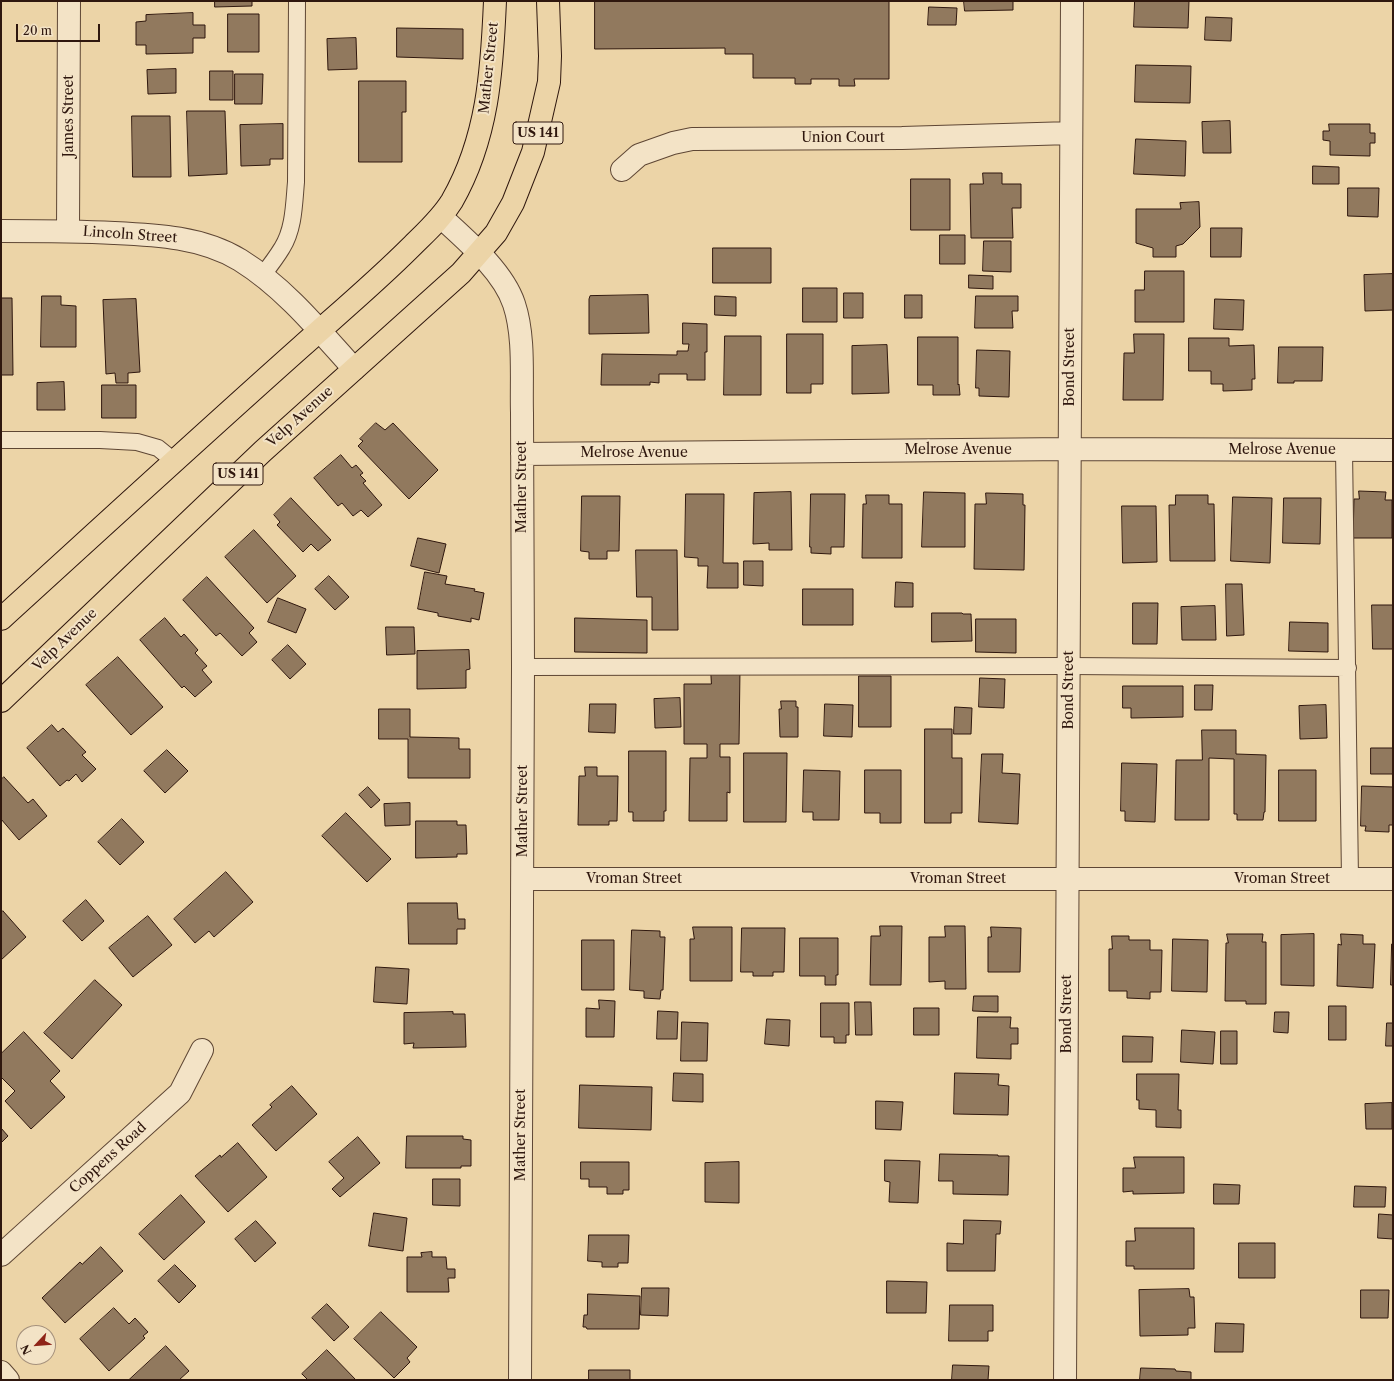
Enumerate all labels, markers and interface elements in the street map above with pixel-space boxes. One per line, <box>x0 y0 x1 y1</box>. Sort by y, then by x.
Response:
scale bar <box>18 16 102 42</box>
street label: Mather Street <box>476 21 502 115</box>
text: 20 m <box>23 23 52 38</box>
street label: James Street <box>61 75 77 157</box>
road number: US 141 <box>513 122 563 144</box>
street label: Union Court <box>801 130 885 146</box>
street label: Lincoln Street <box>82 223 178 247</box>
street label: Bond Street <box>1062 327 1078 407</box>
street label: Velp Avenue <box>264 383 336 451</box>
street label: Mather Street <box>514 441 530 533</box>
street label: Melrose Avenue <box>904 442 1012 458</box>
street label: Melrose Avenue <box>1228 442 1336 458</box>
street label: Melrose Avenue <box>580 445 688 461</box>
road number: US 141 <box>213 463 263 485</box>
street label: Velp Avenue <box>29 605 101 675</box>
street label: Bond Street <box>1061 650 1077 730</box>
street label: Mather Street <box>515 765 531 857</box>
street label: Vroman Street <box>586 871 682 887</box>
street label: Vroman Street <box>910 871 1006 887</box>
street label: Vroman Street <box>1234 871 1330 887</box>
street label: Bond Street <box>1059 974 1075 1054</box>
street label: Mather Street <box>513 1089 529 1181</box>
street label: Coppens Road <box>66 1119 150 1197</box>
north arrow <box>16 1325 56 1365</box>
text: N <box>18 1342 35 1357</box>

